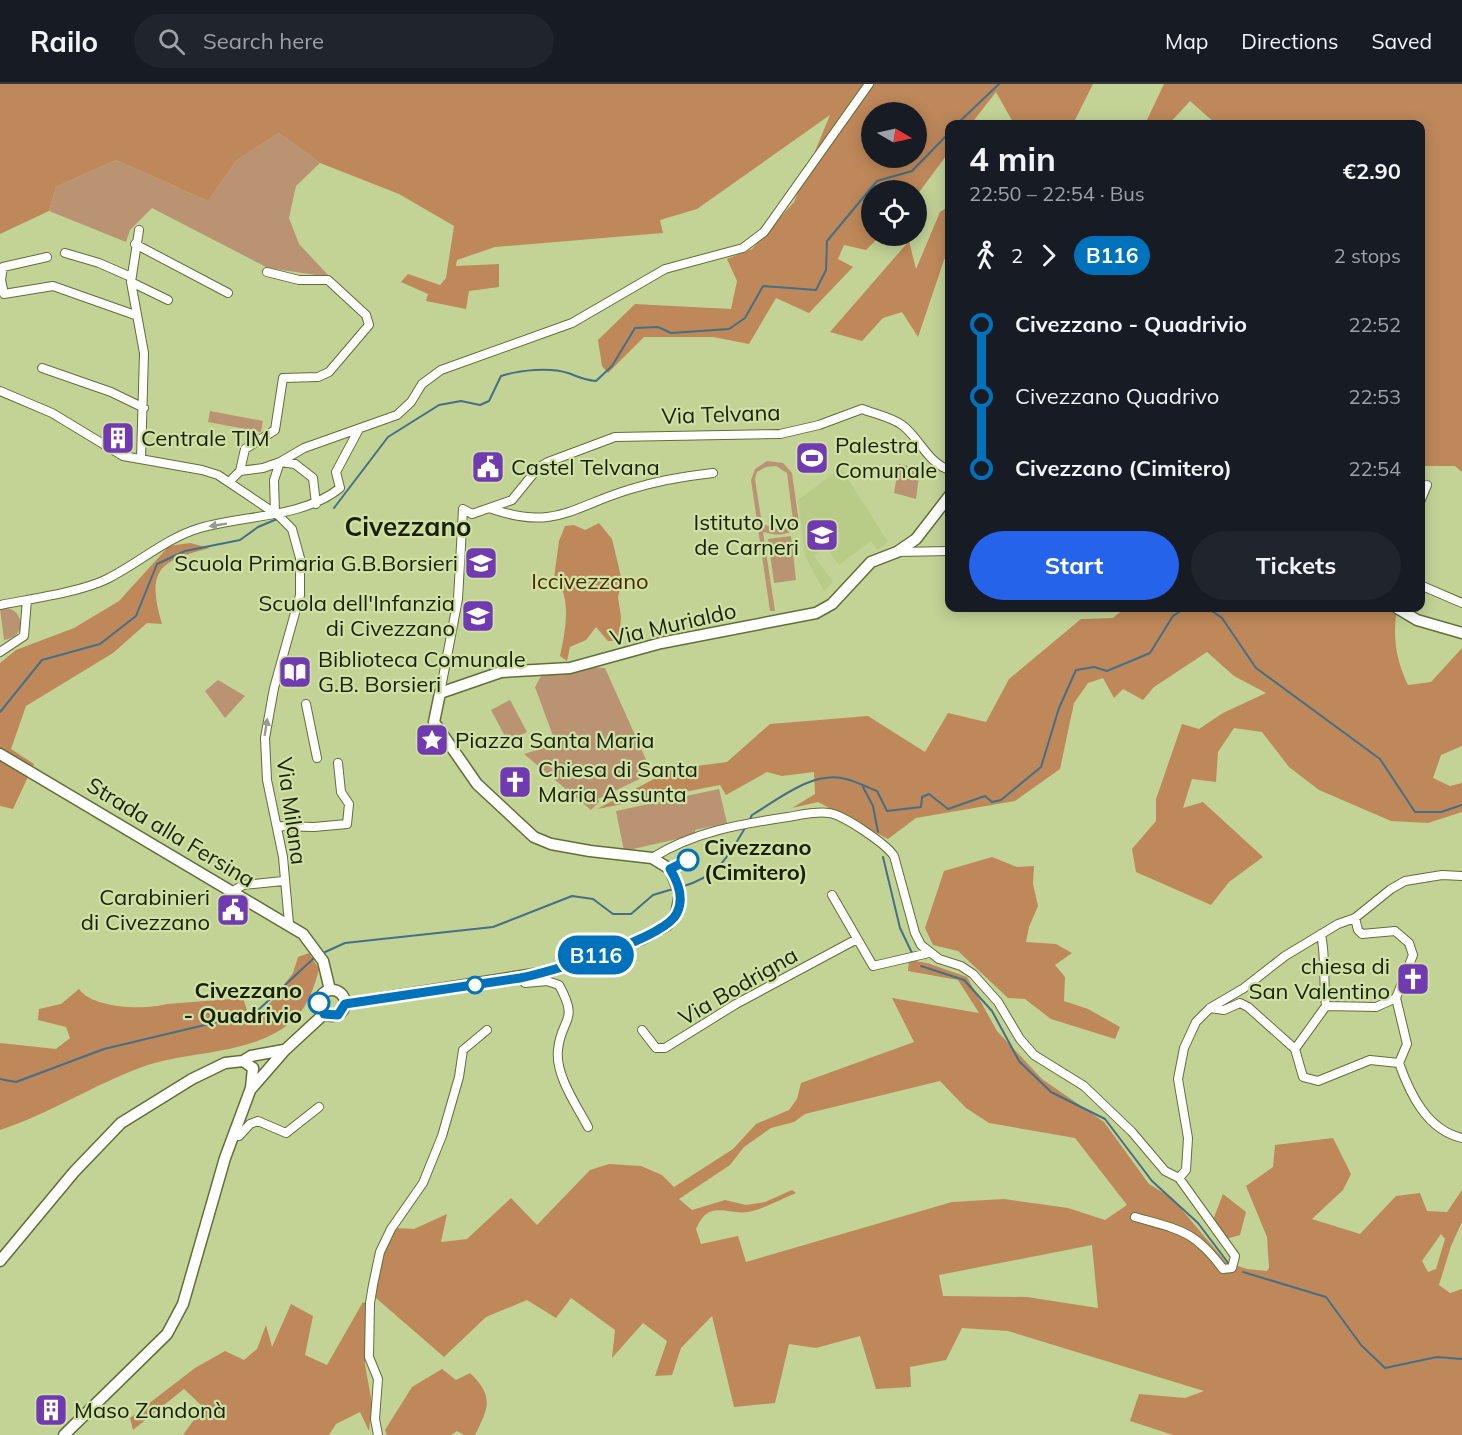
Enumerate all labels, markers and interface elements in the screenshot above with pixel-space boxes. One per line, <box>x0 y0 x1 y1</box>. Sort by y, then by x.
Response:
search box <box>134 14 554 68</box>
text: Railo <box>30 24 98 59</box>
icon: search <box>155 25 188 58</box>
text: Search here <box>203 27 324 55</box>
text: Map <box>1165 28 1208 54</box>
text: Directions <box>1241 28 1338 54</box>
text: Saved <box>1371 28 1432 54</box>
north arrow <box>861 102 927 168</box>
map controls <box>861 102 927 246</box>
text: 4 min <box>969 138 1056 179</box>
text: €2.90 <box>1343 157 1401 185</box>
button: locate <box>861 180 927 246</box>
text: 22:50 – 22:54 · Bus <box>969 181 1145 206</box>
icon: walk <box>969 239 1002 272</box>
icon: forward <box>1032 239 1065 272</box>
text: B116 <box>1086 242 1138 268</box>
text: 2 <box>1011 243 1023 268</box>
text: 2 stops <box>1334 243 1401 268</box>
text: Civezzano - Quadrivio <box>1015 310 1247 338</box>
text: 22:52 <box>1348 312 1401 337</box>
text: Civezzano Quadrivo <box>1015 382 1219 410</box>
text: 22:53 <box>1348 384 1401 409</box>
street label: Via Telvana <box>661 398 781 430</box>
building icon: Centrale TIM <box>100 420 136 456</box>
place label: Centrale TIM <box>141 424 270 452</box>
place label: Palestra Comunale <box>835 431 937 484</box>
sports icon: Palestra Comunale <box>794 440 830 476</box>
public building icon: Castel Telvana <box>470 449 506 485</box>
place label: Castel Telvana <box>511 453 660 481</box>
text: Civezzano (Cimitero) <box>1015 454 1232 482</box>
text: 22:54 <box>1348 456 1401 481</box>
place label: Istituto Ivo de Carneri <box>693 508 799 561</box>
district label: Civezzano <box>345 510 471 543</box>
school or university icon: Istituto Ivo de Carneri <box>804 517 840 553</box>
one-way arrow <box>208 521 227 530</box>
button: Start <box>969 531 1179 600</box>
button: Tickets <box>1191 531 1401 600</box>
school or university icon: Scuola Primaria G.B.Borsieri <box>463 545 499 581</box>
place label: Scuola Primaria G.B.Borsieri <box>174 549 458 577</box>
park label: Iccivezzano <box>531 567 649 595</box>
place label: Scuola dell'Infanzia di Civezzano <box>259 589 455 642</box>
street label: Via Murialdo <box>607 596 739 652</box>
school or university icon: Scuola dell'Infanzia di Civezzano <box>460 598 496 634</box>
place label: Biblioteca Comunale G.B. Borsieri <box>318 645 526 698</box>
library icon: Biblioteca Comunale G.B. Borsieri <box>277 654 313 690</box>
one-way arrow <box>262 717 271 736</box>
place icon: Piazza Santa Maria <box>414 722 450 758</box>
place label: Piazza Santa Maria <box>455 726 654 754</box>
street label: Via Milana <box>271 755 313 867</box>
place label: Chiesa di Santa Maria Assunta <box>538 755 698 808</box>
church icon: Chiesa di Santa Maria Assunta <box>497 764 533 800</box>
street label: Strada alla Fersina <box>82 771 260 893</box>
place label: Civezzano (Cimitero) <box>704 833 811 886</box>
marker: Civezzano (Cimitero) <box>677 849 699 871</box>
place label: Carabinieri di Civezzano <box>81 883 210 936</box>
public building icon: Carabinieri di Civezzano <box>215 892 251 928</box>
line badge: B116 <box>554 936 638 974</box>
street label: Via Bodrigna <box>673 941 803 1031</box>
text: B116 <box>570 942 622 968</box>
place label: chiesa di San Valentino <box>1249 952 1390 1005</box>
church icon: chiesa di San Valentino <box>1395 961 1431 997</box>
place label: Civezzano - Quadrivio <box>184 976 302 1029</box>
unlabelled marker <box>466 976 484 994</box>
marker: Civezzano - Quadrivio <box>308 992 330 1014</box>
building icon: Maso Zandonà <box>33 1392 69 1428</box>
place label: Maso Zandonà <box>74 1396 226 1424</box>

